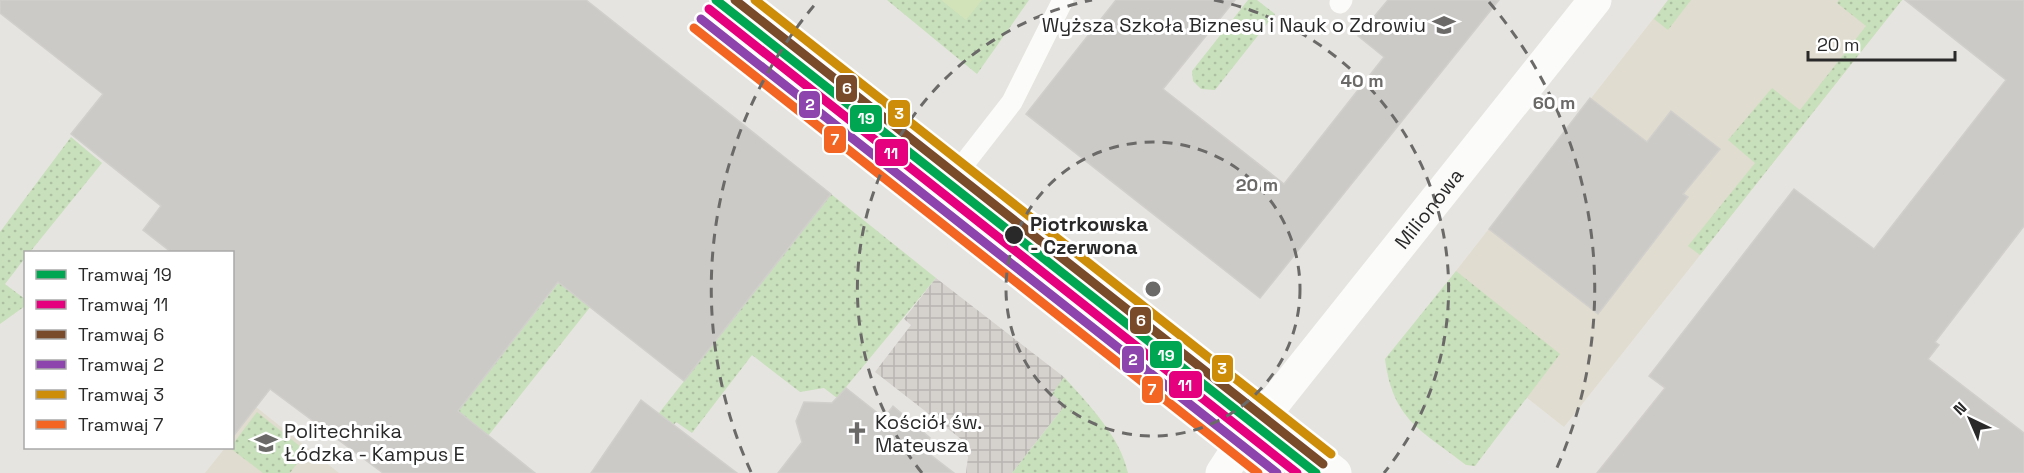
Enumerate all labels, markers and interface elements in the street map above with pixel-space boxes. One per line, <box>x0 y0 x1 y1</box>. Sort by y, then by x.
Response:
place label: Wyższa Szkoła Biznesu i Nauk o Zdrowiu <box>1042 12 1426 38</box>
school or university icon: Wyższa Szkoła Biznesu i Nauk o Zdrowiu <box>1431 12 1457 38</box>
scale bar <box>1808 24 1955 62</box>
text: 20 m <box>1817 33 1860 56</box>
text: 40 m <box>1340 69 1384 92</box>
line badge: 6 <box>835 74 858 103</box>
text: 6 <box>842 78 852 99</box>
line badge: 2 <box>798 90 821 119</box>
text: 60 m <box>1533 91 1575 114</box>
text: 2 <box>805 94 815 115</box>
line badge: 3 <box>887 99 911 128</box>
text: 3 <box>894 103 904 124</box>
line badge: 19 <box>849 104 883 133</box>
text: 19 <box>857 108 875 129</box>
line badge: 7 <box>823 125 847 154</box>
text: 7 <box>831 129 840 150</box>
line badge: 11 <box>874 138 909 167</box>
text: 11 <box>884 143 898 164</box>
street label: Milionowa <box>1389 163 1469 254</box>
text: 20 m <box>1236 173 1278 196</box>
place label: Piotrkowska - Czerwona <box>1030 211 1148 260</box>
marker: Piotrkowska - Czerwona <box>1003 224 1025 246</box>
legend <box>24 251 234 449</box>
text: Tramwaj 19 <box>78 263 172 286</box>
centre of rings <box>1143 279 1163 299</box>
text: Tramwaj 11 <box>78 293 168 316</box>
line badge: 6 <box>1129 306 1152 335</box>
text: 6 <box>1136 310 1146 331</box>
text: Tramwaj 6 <box>78 323 164 346</box>
line badge: 19 <box>1149 340 1183 369</box>
line badge: 2 <box>1121 345 1145 374</box>
text: 19 <box>1157 345 1175 366</box>
text: 2 <box>1128 349 1138 370</box>
text: Tramwaj 2 <box>78 353 164 376</box>
line badge: 3 <box>1211 354 1234 383</box>
text: 3 <box>1217 358 1227 379</box>
line badge: 11 <box>1168 370 1203 399</box>
line badge: 7 <box>1141 375 1164 404</box>
text: 11 <box>1178 375 1192 396</box>
text: 7 <box>1148 379 1157 400</box>
text: Tramwaj 3 <box>78 383 164 406</box>
north arrow <box>1940 389 2000 449</box>
text: N <box>1949 397 1971 420</box>
place label: Kościół św. Mateusza <box>875 409 982 458</box>
text: Tramwaj 7 <box>78 413 163 436</box>
place label: Politechnika Łódzka - Kampus E <box>284 418 465 467</box>
church icon: Kościół św. Mateusza <box>844 420 870 446</box>
school or university icon: Politechnika Łódzka - Kampus E <box>253 430 279 456</box>

